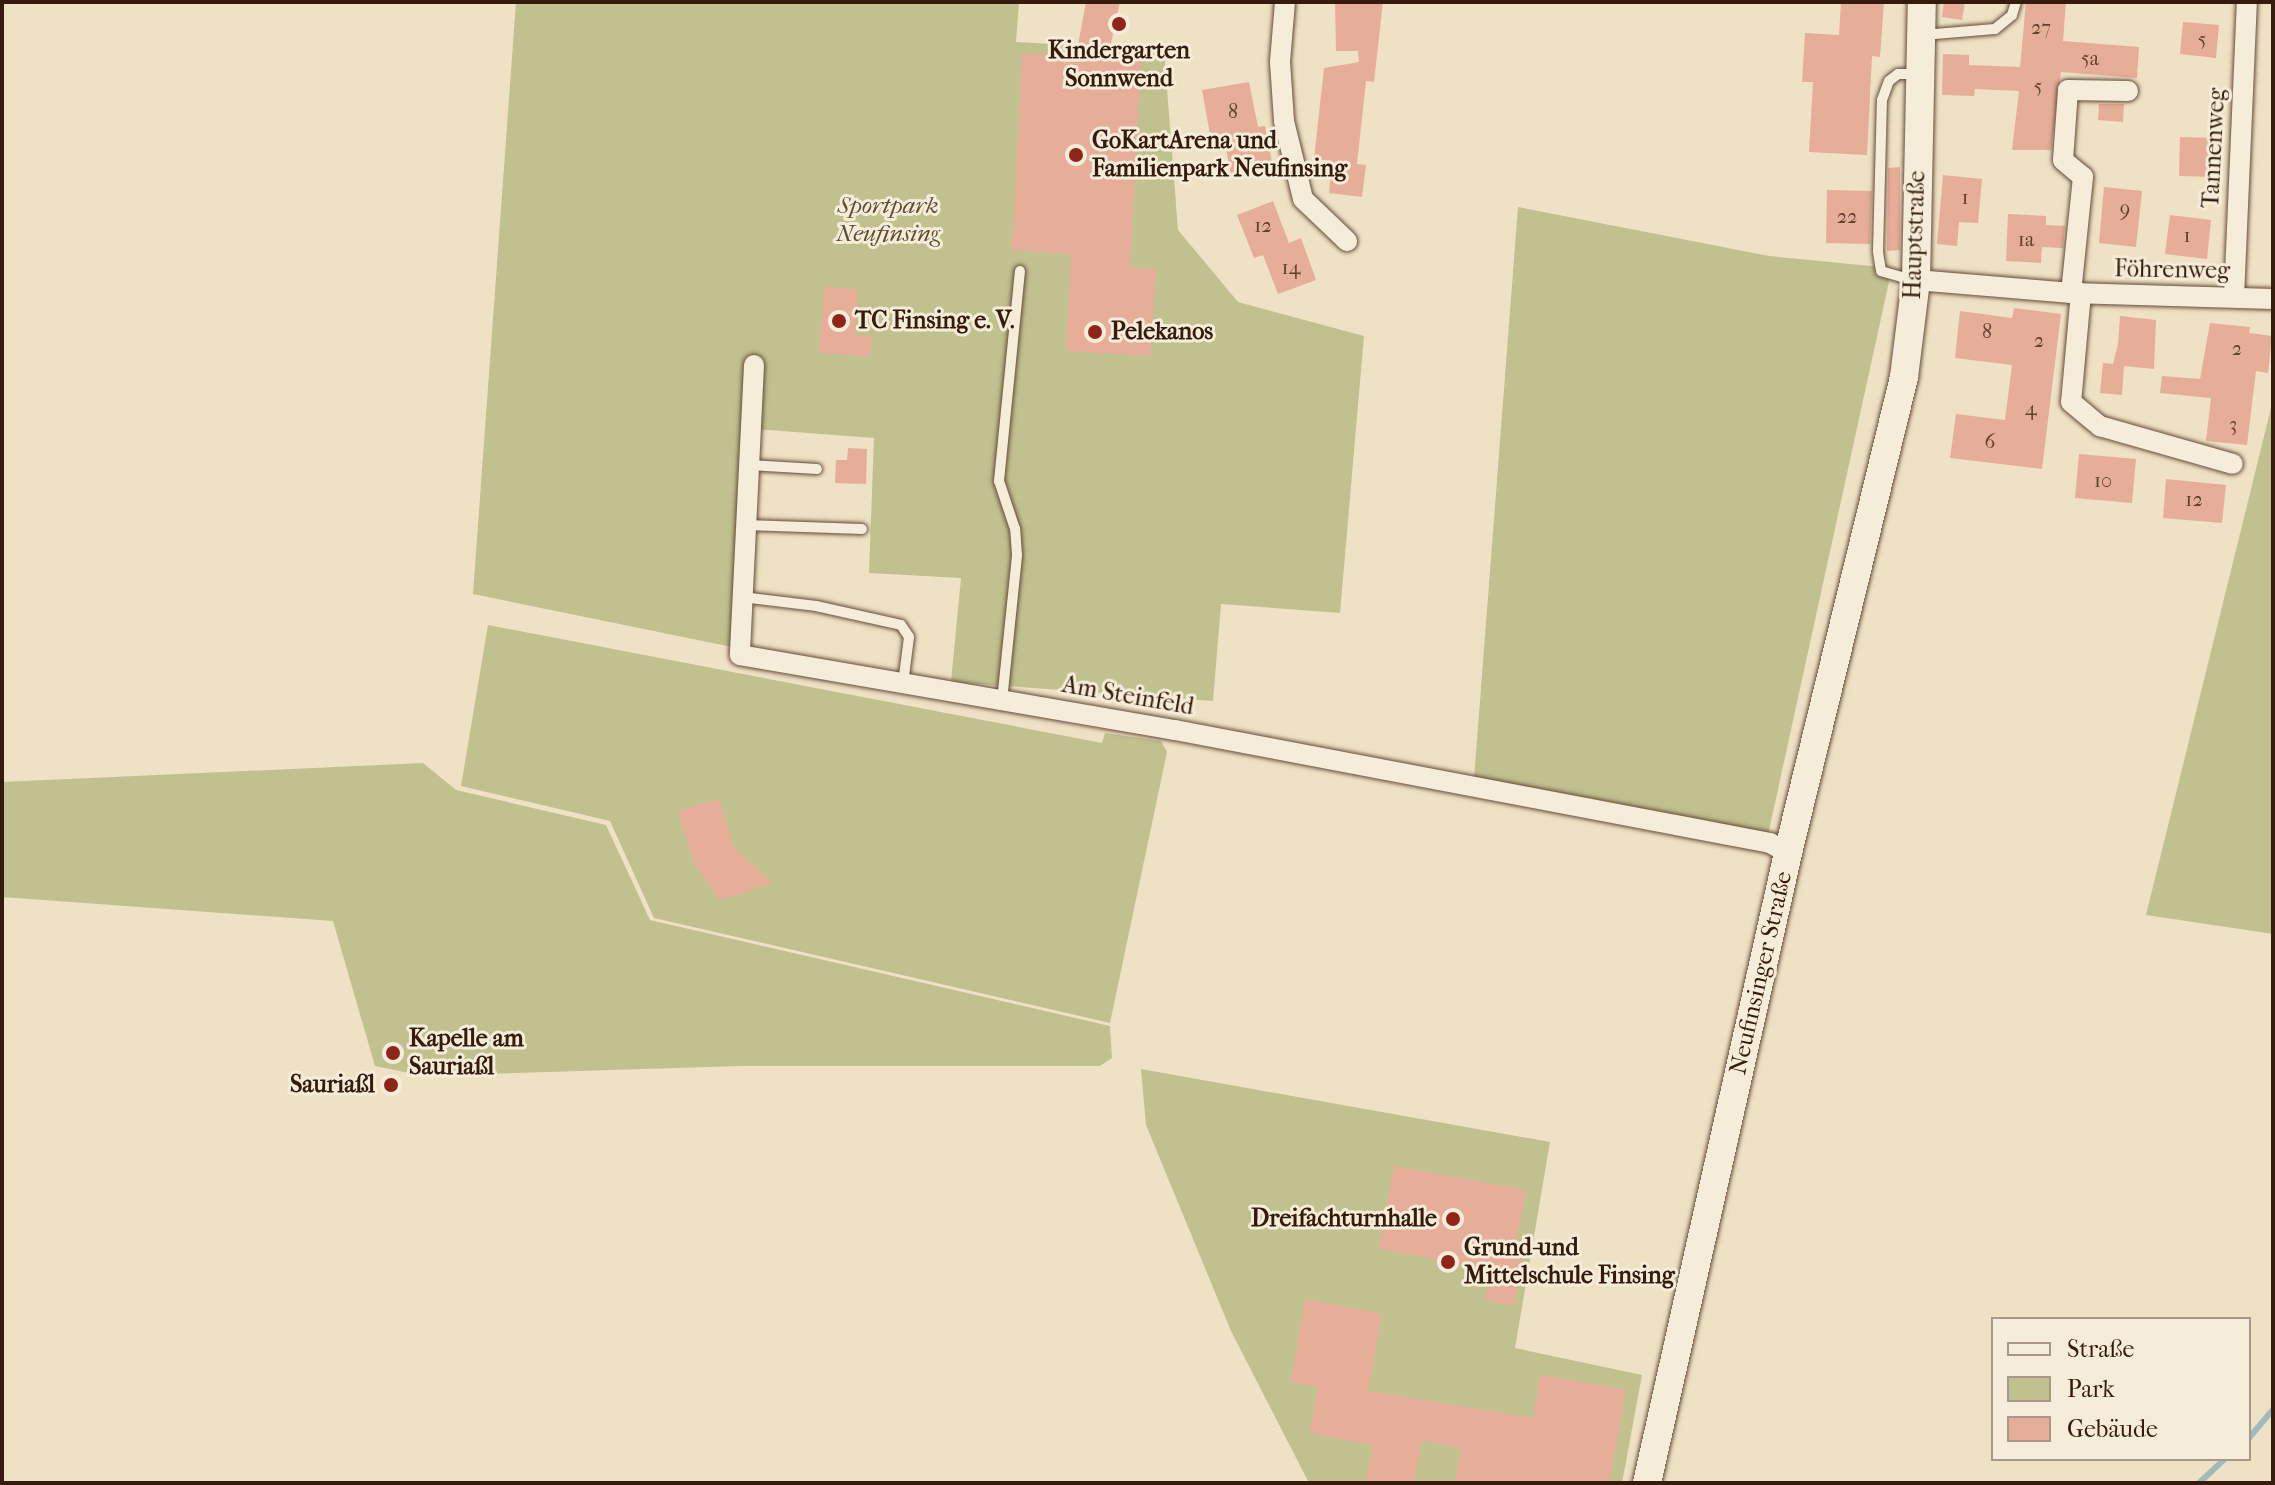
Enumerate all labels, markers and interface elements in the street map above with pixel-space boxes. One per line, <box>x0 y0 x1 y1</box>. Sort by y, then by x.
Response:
marker: Kindergarten Sonnwend <box>1110 15 1128 33</box>
house number: 27 <box>2031 15 2051 39</box>
house number: 5 <box>2198 27 2206 51</box>
place label: Kindergarten Sonnwend <box>1048 37 1190 93</box>
house number: 5a <box>2081 46 2099 70</box>
house number: 5 <box>2034 74 2042 98</box>
street label: Tannenweg <box>2196 87 2232 209</box>
house number: 8 <box>1228 99 1238 123</box>
place label: GoKartArena und Familienpark Neufinsing <box>1092 127 1347 183</box>
marker: GoKartArena und Familienpark Neufinsing <box>1067 146 1085 164</box>
street label: Hauptstraße <box>1898 170 1932 300</box>
house number: 1 <box>1961 185 1969 209</box>
park label: Sportpark Neufinsing <box>836 192 940 248</box>
house number: 9 <box>2120 197 2130 221</box>
house number: 22 <box>1837 204 1857 228</box>
house number: 12 <box>1254 213 1272 237</box>
house number: 1 <box>2183 223 2191 247</box>
house number: 1a <box>2018 227 2034 251</box>
house number: 14 <box>1282 255 1300 279</box>
street label: Föhrenweg <box>2114 255 2230 285</box>
place label: TC Finsing e. V. <box>855 307 1015 335</box>
marker: TC Finsing e. V. <box>830 312 848 330</box>
place label: Pelekanos <box>1111 318 1213 346</box>
house number: 8 <box>1982 319 1992 343</box>
marker: Pelekanos <box>1086 323 1104 341</box>
house number: 2 <box>2034 328 2044 352</box>
house number: 2 <box>2232 336 2242 360</box>
house number: 4 <box>2025 396 2037 420</box>
house number: 3 <box>2229 412 2237 436</box>
house number: 6 <box>1985 429 1995 453</box>
house number: 10 <box>2094 468 2112 492</box>
house number: 12 <box>2185 487 2203 511</box>
street label: Am Steinfeld <box>1060 670 1196 722</box>
street label: Neufinsinger Straße <box>1724 869 1798 1077</box>
place label: Kapelle am Sauriaßl <box>409 1025 524 1081</box>
marker: Kapelle am Sauriaßl <box>384 1044 402 1062</box>
place label: Sauriaßl <box>290 1071 375 1099</box>
marker: Sauriaßl <box>382 1076 400 1094</box>
place label: Dreifachturnhalle <box>1251 1205 1437 1233</box>
marker: Dreifachturnhalle <box>1444 1210 1462 1228</box>
place label: Grund-und Mittelschule Finsing <box>1464 1234 1675 1290</box>
marker: Grund-und Mittelschule Finsing <box>1439 1253 1457 1271</box>
legend <box>1991 1317 2251 1461</box>
text: Straße <box>2067 1335 2134 1363</box>
text: Park <box>2067 1375 2115 1403</box>
text: Gebäude <box>2067 1415 2158 1443</box>

